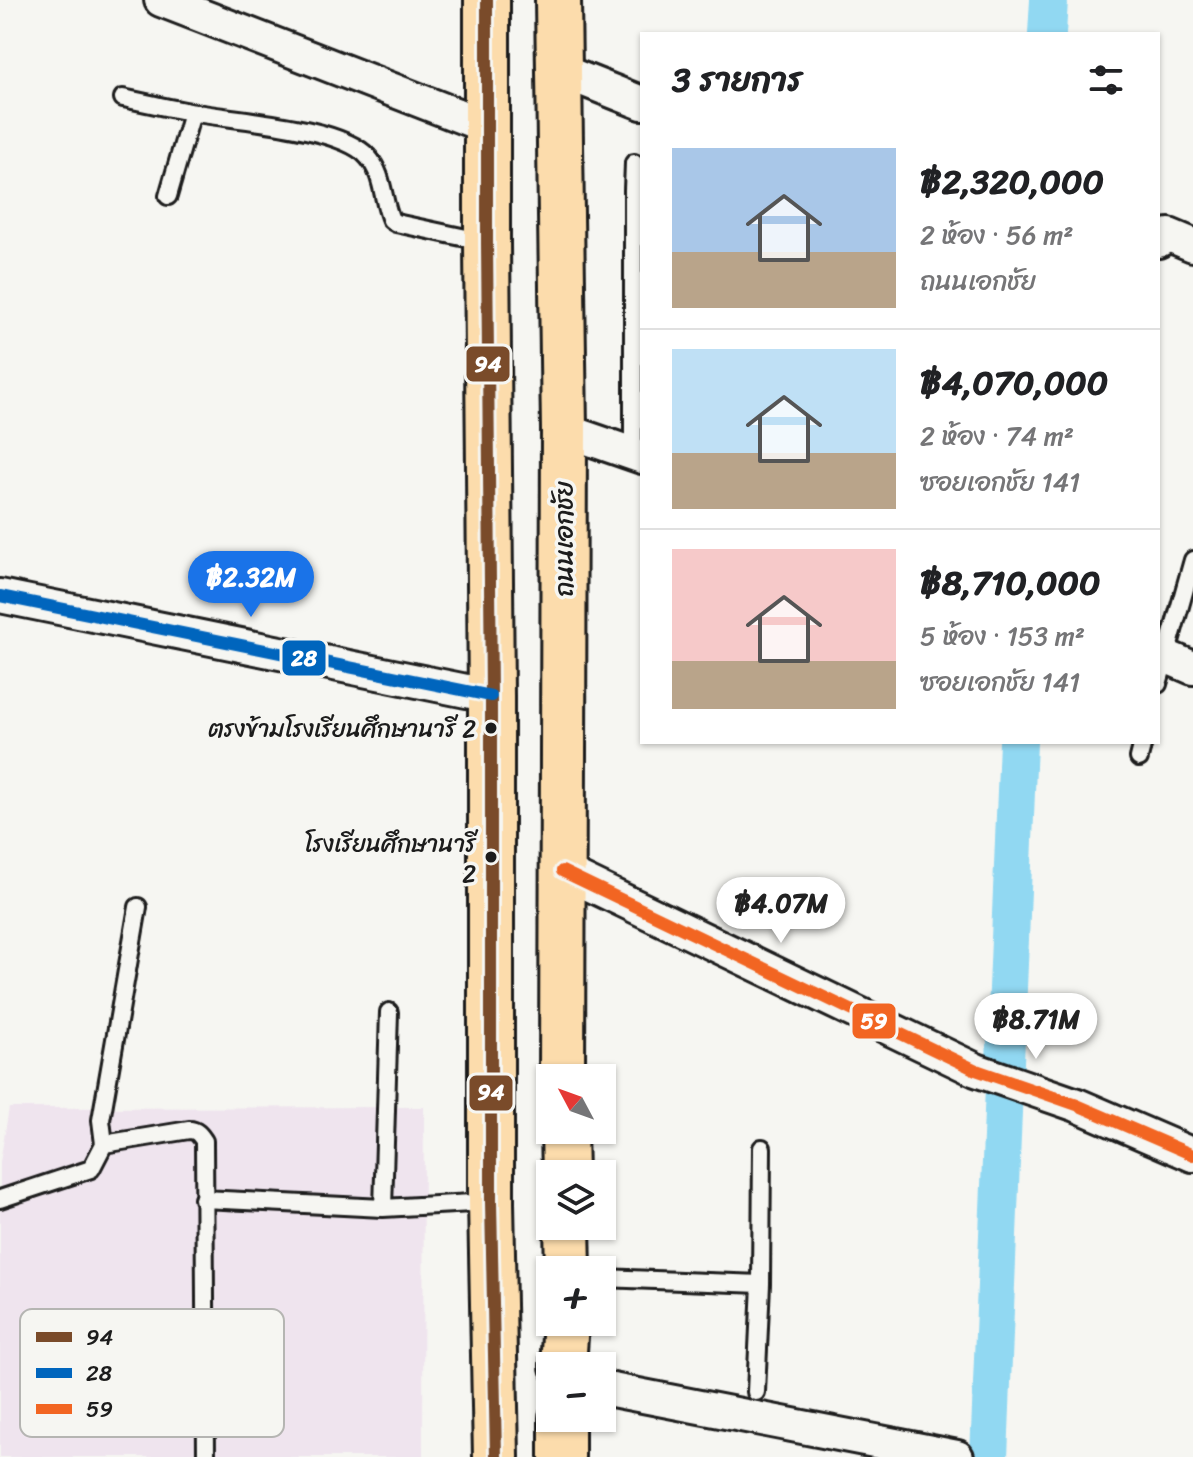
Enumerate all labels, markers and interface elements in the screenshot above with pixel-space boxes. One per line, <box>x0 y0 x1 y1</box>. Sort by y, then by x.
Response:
text: 3 รายการ <box>672 50 802 110</box>
icon: filters <box>1084 58 1128 102</box>
text: ฿2,320,000 <box>920 152 1104 212</box>
icon: home <box>736 180 832 276</box>
text: 2 ห้อง · 56 m² <box>920 212 1073 258</box>
text: ถนนเอกชัย <box>920 258 1036 304</box>
line badge: 94 <box>465 345 511 383</box>
text: 94 <box>474 345 502 384</box>
text: ฿4,070,000 <box>920 353 1108 413</box>
icon: home <box>736 381 832 477</box>
text: 2 ห้อง · 74 m² <box>920 413 1074 459</box>
text: ซอยเอกชัย 141 <box>920 459 1080 505</box>
street label: ถนนเอกชัย <box>541 481 587 597</box>
pin: ฿2.32M <box>186 551 316 619</box>
text: ฿8,710,000 <box>920 553 1101 613</box>
text: ฿2.32M <box>206 554 296 600</box>
icon: home <box>736 581 832 677</box>
text: 5 ห้อง · 153 m² <box>920 613 1085 659</box>
line badge: 28 <box>281 639 327 677</box>
text: 28 <box>290 639 318 678</box>
text: ซอยเอกชัย 141 <box>920 659 1080 705</box>
place label: ตรงข้ามโรงเรียนศึกษานารี 2 <box>208 708 476 750</box>
marker: ตรงข้ามโรงเรียนศึกษานารี 2 <box>483 720 499 736</box>
place label: โรงเรียนศึกษานารี 2 <box>304 823 479 895</box>
marker: โรงเรียนศึกษานารี 2 <box>483 849 499 865</box>
pin: ฿4.07M <box>716 877 846 945</box>
text: ฿4.07M <box>734 880 828 926</box>
pin: ฿8.71M <box>971 993 1101 1061</box>
text: ฿8.71M <box>992 996 1080 1042</box>
line badge: 59 <box>851 1002 897 1040</box>
text: 59 <box>861 1002 888 1041</box>
north arrow <box>536 1064 616 1144</box>
map controls <box>536 1064 616 1432</box>
text: 94 <box>477 1073 505 1112</box>
line badge: 94 <box>468 1074 514 1112</box>
button: layers <box>536 1160 616 1240</box>
button: + <box>536 1256 616 1336</box>
legend <box>20 1309 284 1437</box>
text: 94 <box>86 1318 114 1357</box>
button: − <box>536 1352 616 1432</box>
text: 28 <box>86 1354 112 1393</box>
text: 59 <box>86 1390 113 1429</box>

